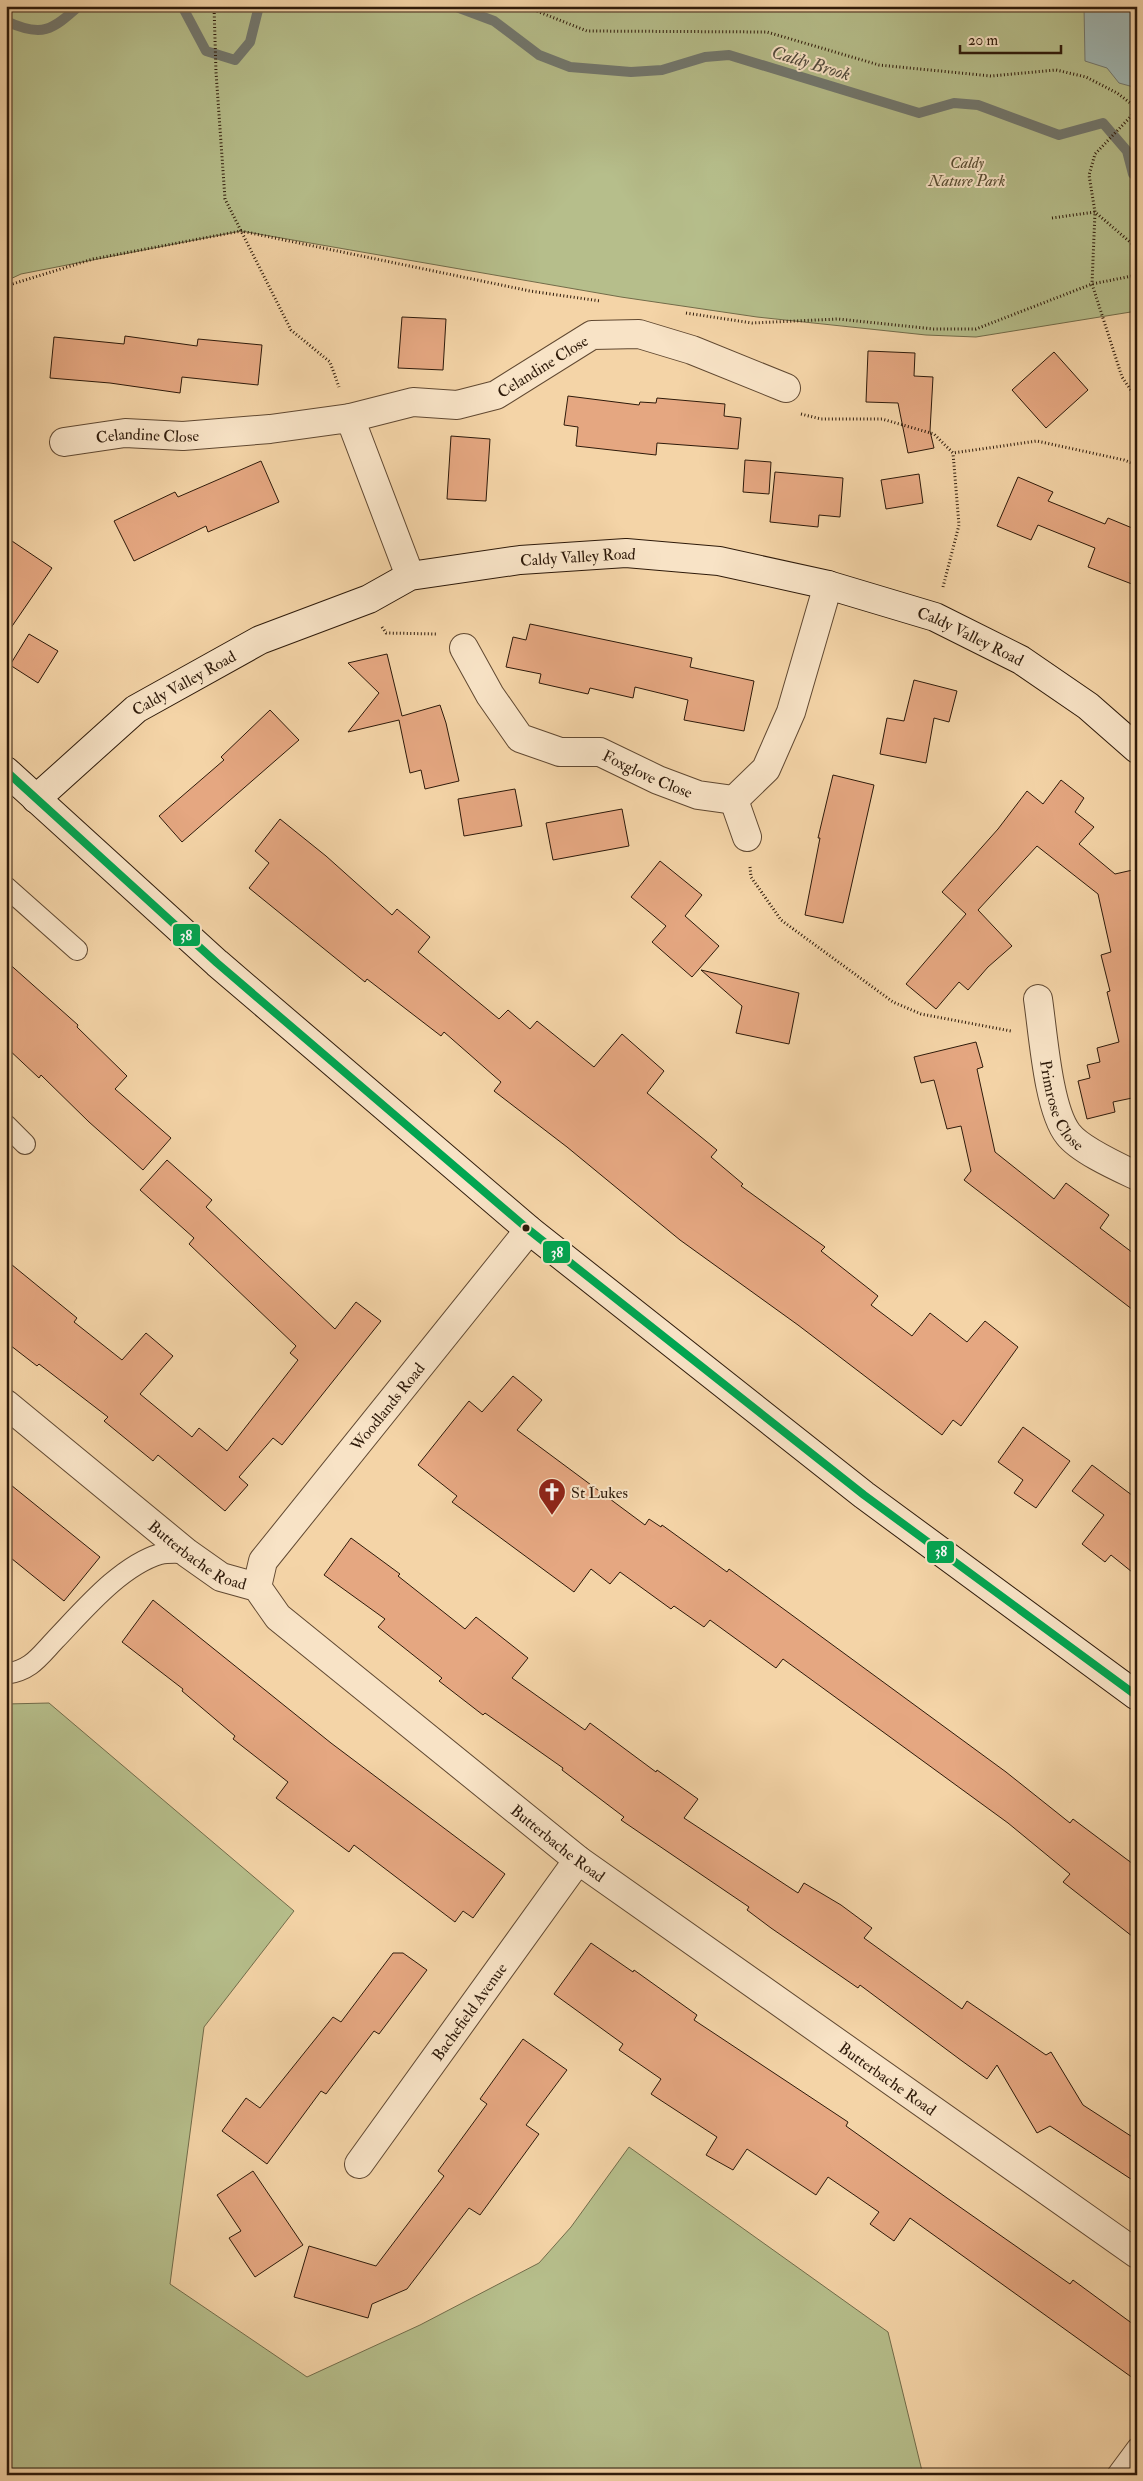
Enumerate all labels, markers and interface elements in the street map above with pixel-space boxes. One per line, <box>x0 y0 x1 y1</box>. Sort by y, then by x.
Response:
scale bar <box>960 22 1062 54</box>
text: 20 m <box>968 31 998 50</box>
water label: Caldy Brook <box>769 41 853 86</box>
park label: Caldy Nature Park <box>928 153 1006 191</box>
street label: Celandine Close <box>494 331 592 403</box>
street label: Celandine Close <box>95 424 200 448</box>
street label: Caldy Valley Road <box>519 544 636 571</box>
street label: Caldy Valley Road <box>915 603 1027 671</box>
street label: Caldy Valley Road <box>129 646 240 720</box>
street label: Foxglove Close <box>599 746 695 803</box>
line badge: 38 <box>172 923 201 947</box>
text: 38 <box>180 927 192 944</box>
street label: Primrose Close <box>1035 1059 1088 1156</box>
unlabelled marker <box>521 1223 531 1233</box>
line badge: 38 <box>542 1240 571 1264</box>
text: 38 <box>551 1244 563 1261</box>
street label: Woodlands Road <box>346 1359 429 1456</box>
church icon: St Lukes <box>537 1477 567 1516</box>
place label: St Lukes <box>571 1483 628 1503</box>
street label: Butterbache Road <box>144 1516 249 1595</box>
line badge: 38 <box>926 1540 955 1564</box>
text: 38 <box>935 1543 947 1560</box>
street label: Butterbache Road <box>506 1801 609 1887</box>
street label: Bachefield Avenue <box>428 1959 512 2065</box>
street label: Butterbache Road <box>835 2038 940 2120</box>

